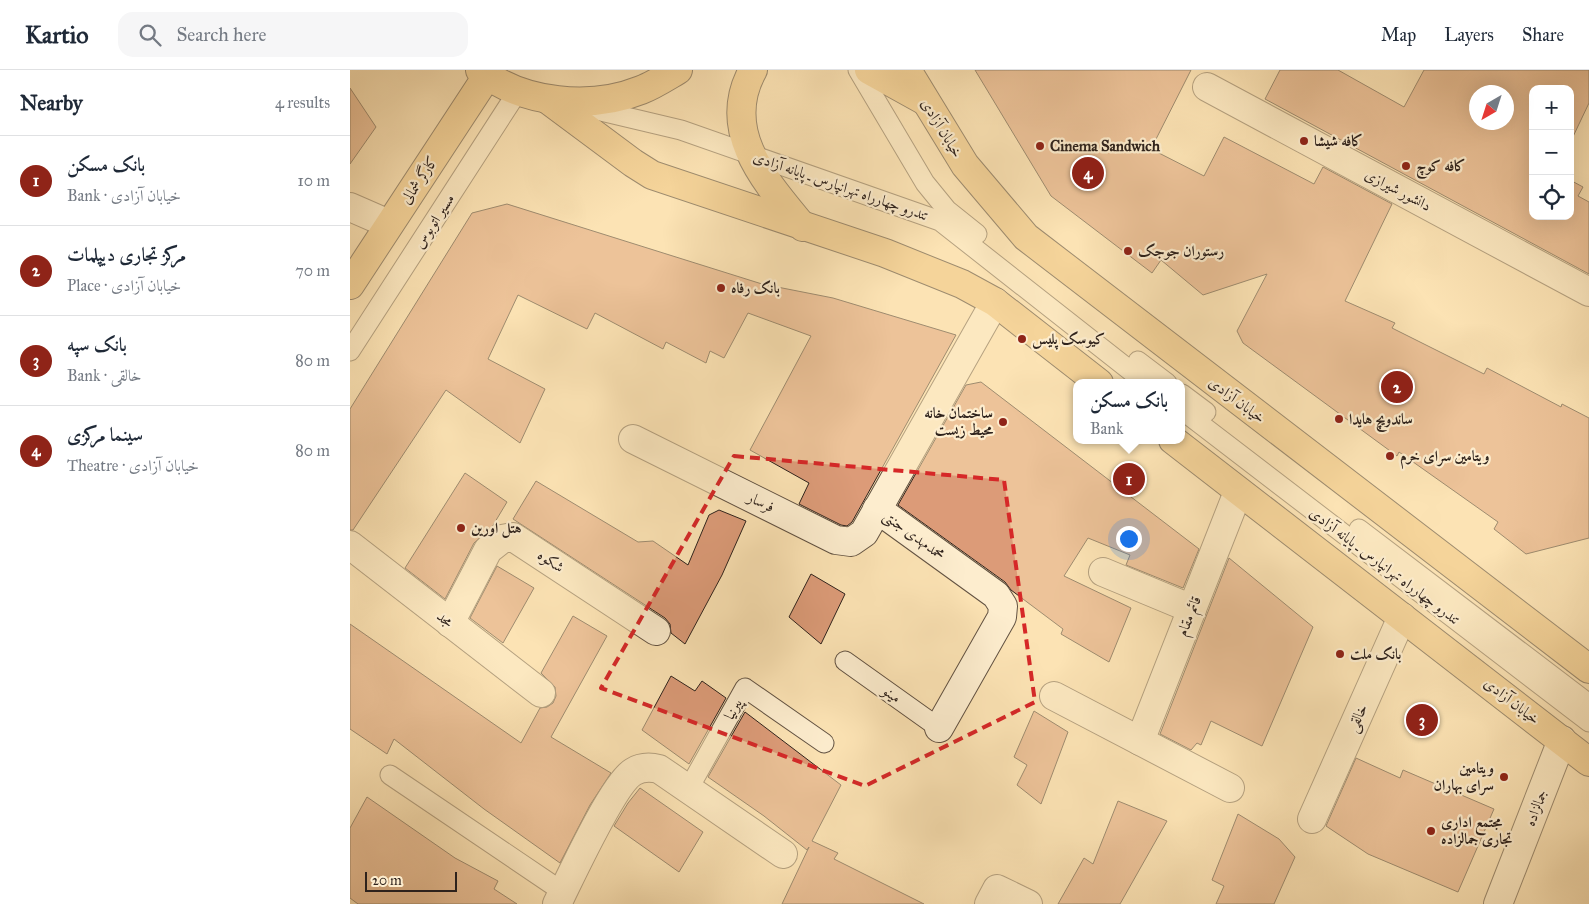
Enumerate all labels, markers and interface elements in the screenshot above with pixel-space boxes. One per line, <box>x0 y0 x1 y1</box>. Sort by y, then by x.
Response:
search box <box>118 12 468 57</box>
text: Kartio <box>25 20 88 50</box>
icon: search <box>136 21 164 49</box>
text: Search here <box>176 23 266 46</box>
text: Map <box>1381 24 1416 46</box>
text: Layers <box>1444 24 1494 46</box>
text: Share <box>1522 24 1564 46</box>
north arrow <box>1469 85 1514 130</box>
map controls <box>1529 85 1574 220</box>
button: + <box>1529 85 1574 130</box>
text: Nearby <box>20 90 83 116</box>
text: 4 results <box>275 93 330 112</box>
street label: خیابان آزادی <box>917 95 967 161</box>
button: − <box>1529 130 1574 175</box>
place label: کافه شیشا <box>1314 132 1363 150</box>
marker: کافه شیشا <box>1298 135 1310 147</box>
place label: Cinema Sandwich <box>1050 137 1161 155</box>
marker: Cinema Sandwich <box>1034 140 1046 152</box>
street label: تندرو چهارراه تهرانپارس ـ پایانه آزادی <box>750 147 931 226</box>
street label: کارگر شمالی <box>396 152 441 207</box>
text: بانک مسکن <box>67 153 145 176</box>
pin: 4 <box>1072 154 1104 192</box>
place label: کافه کوچ <box>1416 157 1466 180</box>
marker: کافه کوچ <box>1400 160 1412 172</box>
street label: دانشور شیرازی <box>1362 165 1434 215</box>
text: 1 <box>33 171 39 190</box>
text: 10 m <box>298 171 330 190</box>
button: locate <box>1529 175 1574 220</box>
text: Bank · خیابان آزادی <box>67 186 181 205</box>
street label: مسیر اتوبوس <box>410 190 458 252</box>
place label: رستوران جوجک <box>1138 242 1224 260</box>
text: مرکز تجاری دیپلمات <box>67 243 186 266</box>
marker: رستوران جوجک <box>1122 245 1134 257</box>
text: 2 <box>32 261 40 280</box>
text: 70 m <box>295 261 330 280</box>
text: Place · خیابان آزادی <box>67 276 181 295</box>
place label: بانک رفاه <box>731 279 780 297</box>
marker: بانک رفاه <box>715 282 727 294</box>
place label: کیوسک پلیس <box>1032 330 1105 350</box>
text: بانک سپه <box>67 333 127 356</box>
marker: کیوسک پلیس <box>1016 333 1028 345</box>
text: 3 <box>33 351 39 370</box>
text: 80 m <box>295 351 330 370</box>
text: Bank · خالقی <box>67 366 141 385</box>
pin: 2 <box>1381 368 1413 406</box>
street label: خیابان آزادی <box>1205 373 1269 427</box>
popup <box>1073 379 1185 444</box>
text: بانک مسکن <box>1090 389 1168 412</box>
place label: ساختمان خانه محیط زیست <box>924 404 994 439</box>
place label: ساندویچ هایدا <box>1349 410 1413 432</box>
marker: ساندویچ هایدا <box>1333 413 1345 425</box>
marker: ساختمان خانه محیط زیست <box>997 416 1009 428</box>
text: Bank <box>1090 419 1123 438</box>
text: سینما مرکزی <box>67 423 143 446</box>
text: 4 <box>32 441 40 460</box>
text: 80 m <box>295 441 330 460</box>
place label: ویتامین سرای خرم <box>1400 447 1489 469</box>
marker: ویتامین سرای خرم <box>1384 450 1396 462</box>
text: Theatre · خیابان آزادی <box>67 456 199 475</box>
pin: 1 <box>1113 460 1145 498</box>
street label: فرسار <box>742 487 777 517</box>
street label: تندرو چهارراه تهرانپارس ـ پایانه آزادی <box>1305 503 1464 630</box>
street label: محمدمهدی جنتی <box>878 507 949 565</box>
place label: هتل اورین <box>471 519 522 539</box>
marker: هتل اورین <box>455 522 467 534</box>
your location <box>1116 526 1142 552</box>
street label: شکوه <box>534 546 568 576</box>
street label: قائم مقام <box>1173 593 1209 640</box>
street label: مجد <box>433 607 457 631</box>
place label: بانک ملت <box>1350 645 1402 663</box>
marker: بانک ملت <box>1334 648 1346 660</box>
street label: خیابان آزادی <box>1481 674 1543 728</box>
street label: مینو <box>878 680 905 707</box>
street label: پیرنیا <box>720 694 748 724</box>
street label: خالقی <box>1343 701 1373 736</box>
pin: 3 <box>1406 701 1438 739</box>
place label: ویتامین سرای بهاران <box>1433 759 1494 796</box>
marker: ویتامین سرای بهاران <box>1498 771 1510 783</box>
street label: جمالزاده <box>1521 787 1551 829</box>
place label: مجتمع اداری تجاری جمالزاده <box>1441 813 1513 848</box>
marker: مجتمع اداری تجاری جمالزاده <box>1425 825 1437 837</box>
scale bar <box>365 869 458 892</box>
text: 20 m <box>372 872 402 889</box>

